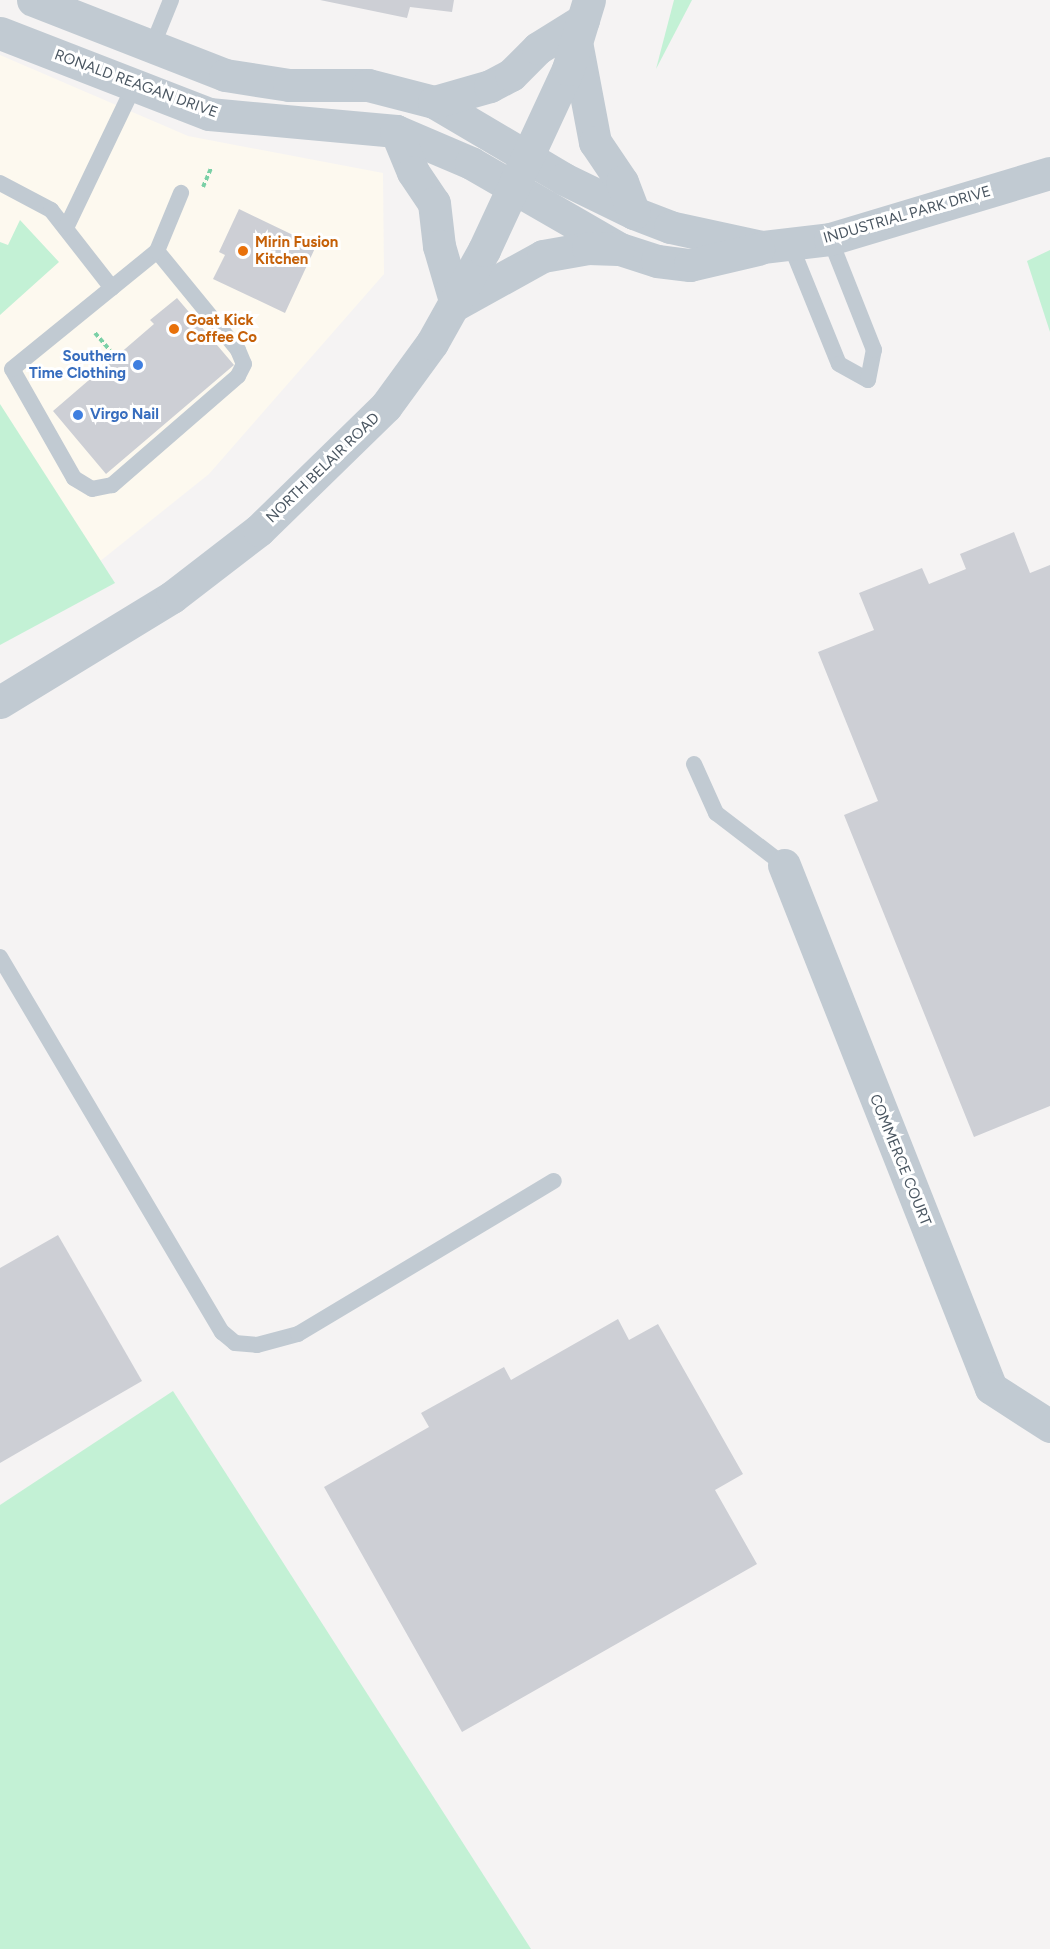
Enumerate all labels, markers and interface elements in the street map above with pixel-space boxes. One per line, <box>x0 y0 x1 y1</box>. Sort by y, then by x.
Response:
street label: RONALD REAGAN DRIVE <box>52 46 220 122</box>
street label: INDUSTRIAL PARK DRIVE <box>821 182 993 248</box>
place label: Mirin Fusion Kitchen <box>255 233 338 268</box>
marker: Mirin Fusion Kitchen <box>236 244 250 258</box>
place label: Goat Kick Coffee Co <box>186 311 257 346</box>
marker: Goat Kick Coffee Co <box>167 322 181 336</box>
place label: Southern Time Clothing <box>29 347 126 382</box>
marker: Southern Time Clothing <box>131 358 145 372</box>
place label: Virgo Nail <box>90 406 159 424</box>
marker: Virgo Nail <box>71 408 85 422</box>
street label: NORTH BELAIR ROAD <box>263 409 383 527</box>
street label: COMMERCE COURT <box>865 1092 935 1228</box>

